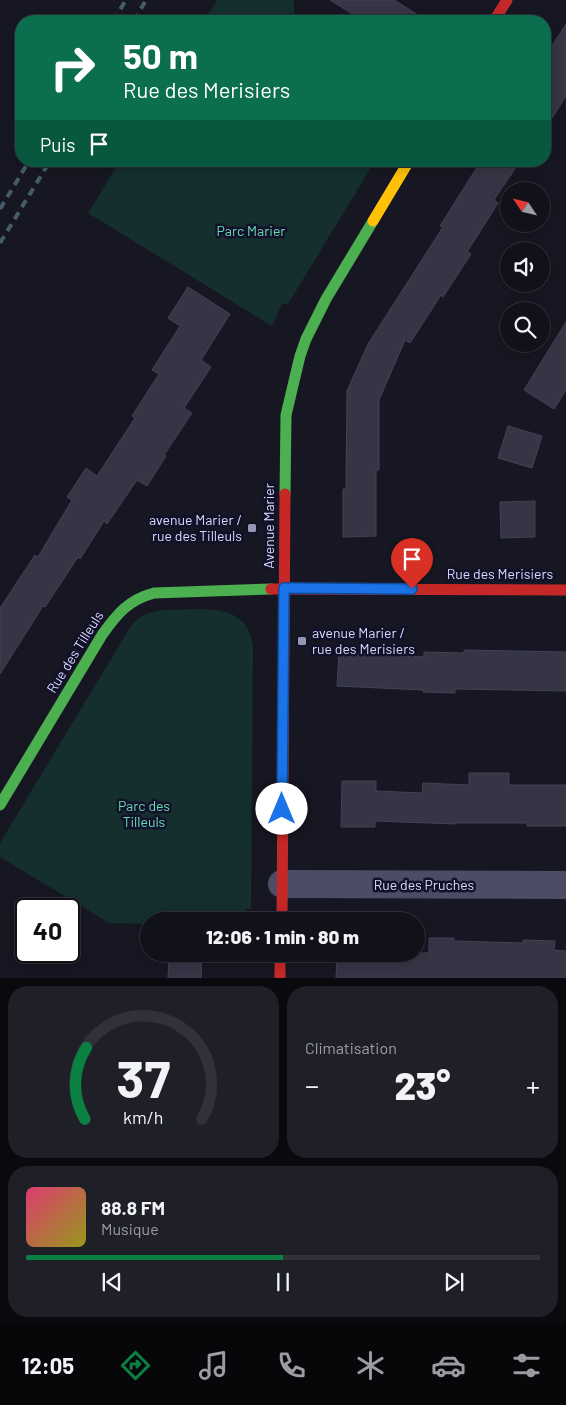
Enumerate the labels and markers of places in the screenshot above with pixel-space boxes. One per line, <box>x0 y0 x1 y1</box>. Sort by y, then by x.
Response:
place label: avenue Marier / rue des Tilleuls <box>149 511 242 544</box>
marker: avenue Marier / rue des Tilleuls <box>246 522 258 534</box>
pin <box>391 538 433 589</box>
place label: avenue Marier / rue des Merisiers <box>312 624 415 657</box>
marker: avenue Marier / rue des Merisiers <box>296 635 308 647</box>

